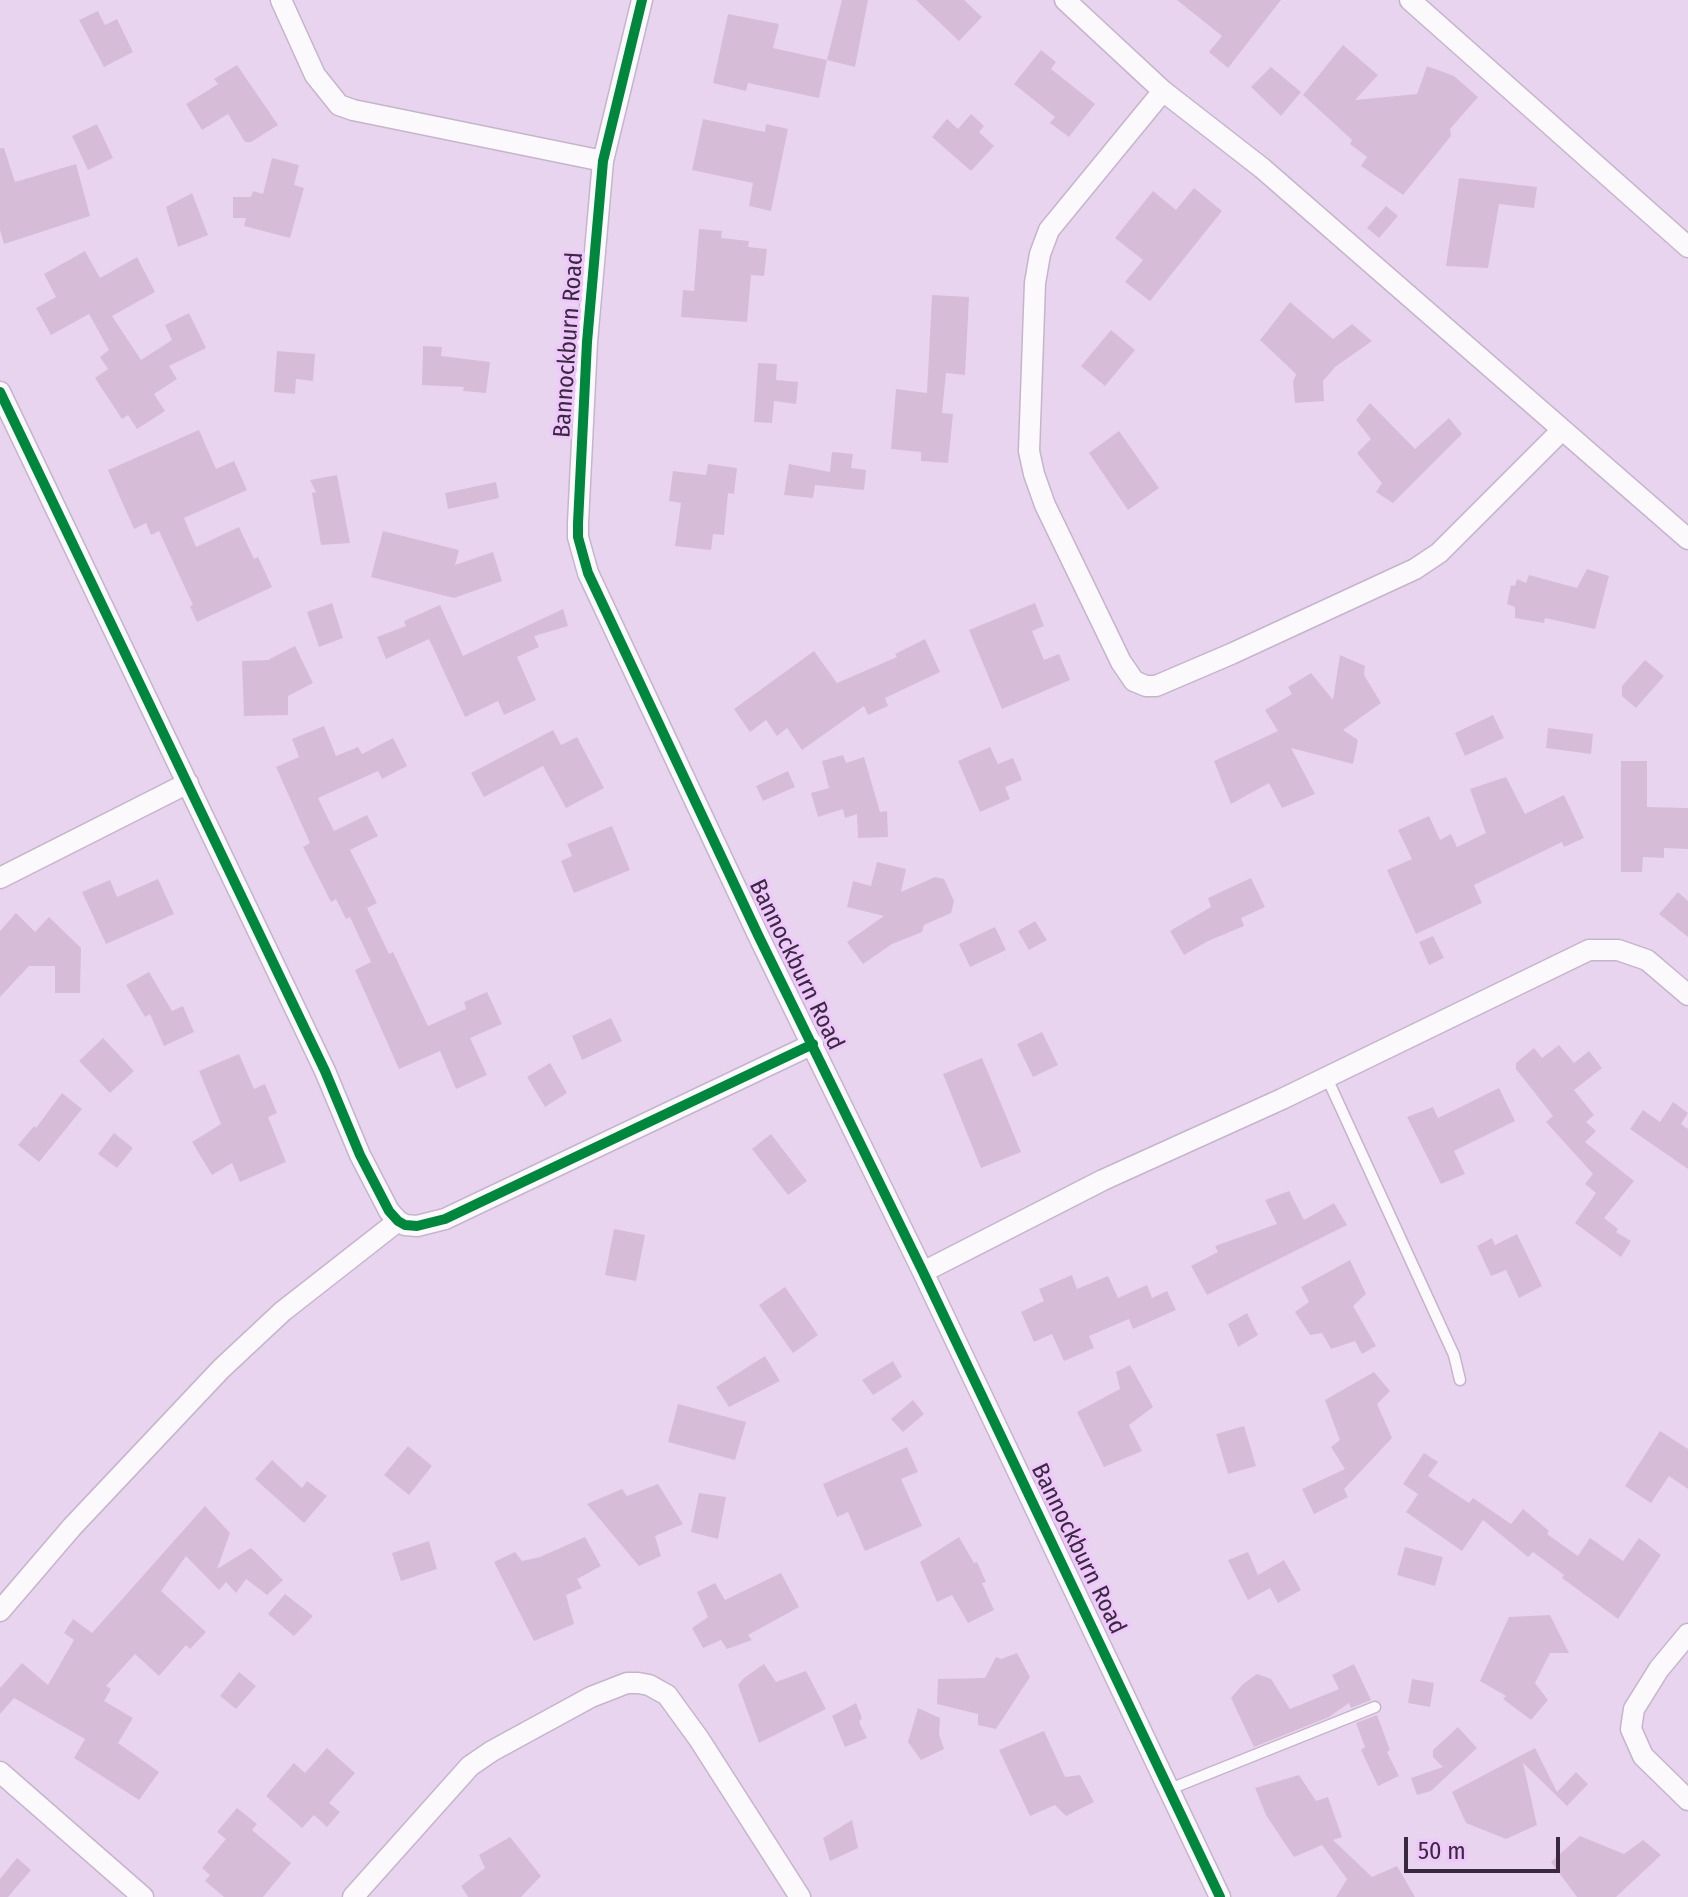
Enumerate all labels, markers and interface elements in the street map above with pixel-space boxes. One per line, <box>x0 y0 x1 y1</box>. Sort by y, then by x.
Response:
street label: Bannockburn Road <box>548 251 590 439</box>
street label: Bannockburn Road <box>742 875 850 1055</box>
street label: Bannockburn Road <box>1024 1459 1132 1639</box>
scale bar <box>1408 1821 1564 1871</box>
text: 50 m <box>1418 1837 1466 1865</box>

